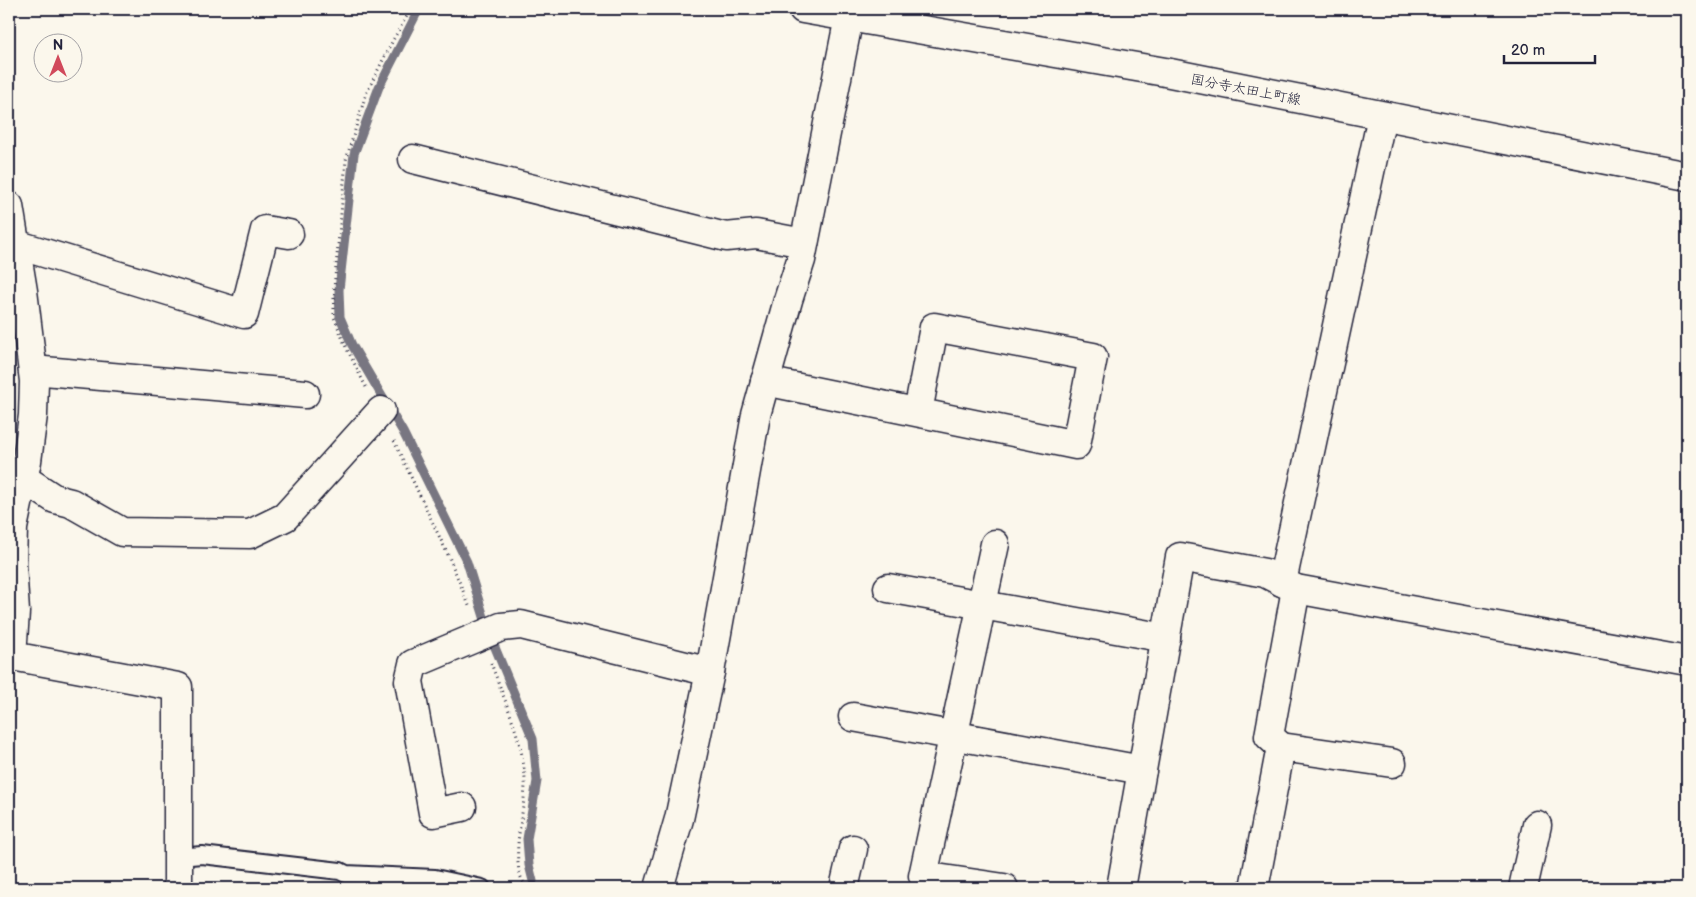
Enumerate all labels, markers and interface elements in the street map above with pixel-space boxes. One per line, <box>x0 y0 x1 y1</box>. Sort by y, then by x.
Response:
north arrow <box>32 32 82 82</box>
scale bar <box>1504 32 1595 64</box>
text: N <box>53 37 63 54</box>
text: 20 m <box>1511 41 1545 60</box>
street label: 国分寺太田上町線 <box>1189 70 1302 109</box>

